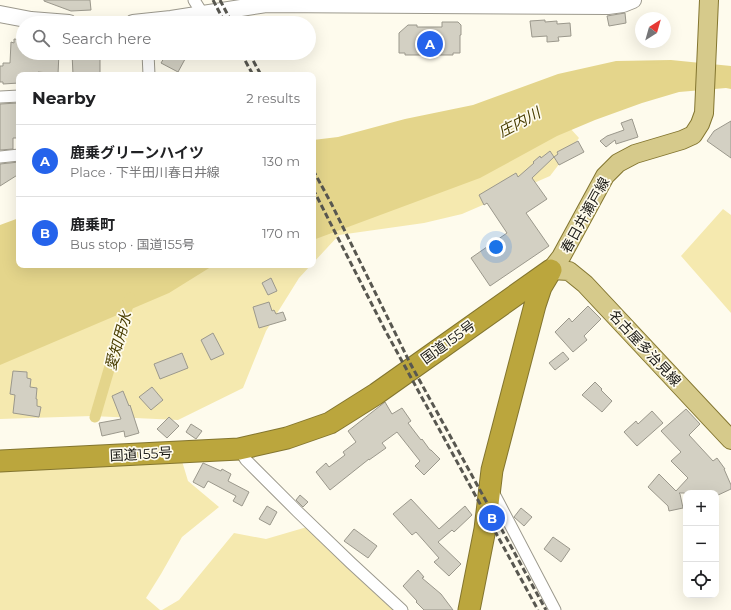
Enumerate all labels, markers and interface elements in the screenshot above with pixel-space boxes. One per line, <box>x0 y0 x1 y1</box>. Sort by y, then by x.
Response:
north arrow <box>635 12 671 48</box>
search box <box>16 16 316 60</box>
icon: search <box>30 27 52 49</box>
text: Search here <box>62 29 151 48</box>
pin: A <box>417 29 443 59</box>
text: Nearby <box>32 88 96 108</box>
text: 2 results <box>246 90 300 106</box>
water label: 庄内川 <box>495 102 545 141</box>
text: 鹿乗グリーンハイツ <box>70 143 204 162</box>
text: A <box>40 153 50 169</box>
text: 130 m <box>262 153 300 169</box>
text: Place · 下半田川春日井線 <box>70 164 220 180</box>
street label: 春日井瀬戸線 <box>557 174 613 256</box>
text: 鹿乗町 <box>70 215 115 234</box>
text: B <box>40 225 50 241</box>
text: 170 m <box>262 225 300 241</box>
text: Bus stop · 国道155号 <box>70 236 195 252</box>
your location <box>486 237 506 257</box>
street label: 名古屋多治見線 <box>605 306 685 390</box>
water label: 愛知用水 <box>101 308 136 372</box>
street label: 国道155号 <box>417 316 479 368</box>
street label: 国道155号 <box>109 443 173 465</box>
map controls <box>683 490 719 598</box>
button: + <box>683 490 719 526</box>
pin: B <box>479 503 505 533</box>
button: − <box>683 526 719 562</box>
button: locate <box>683 562 719 598</box>

